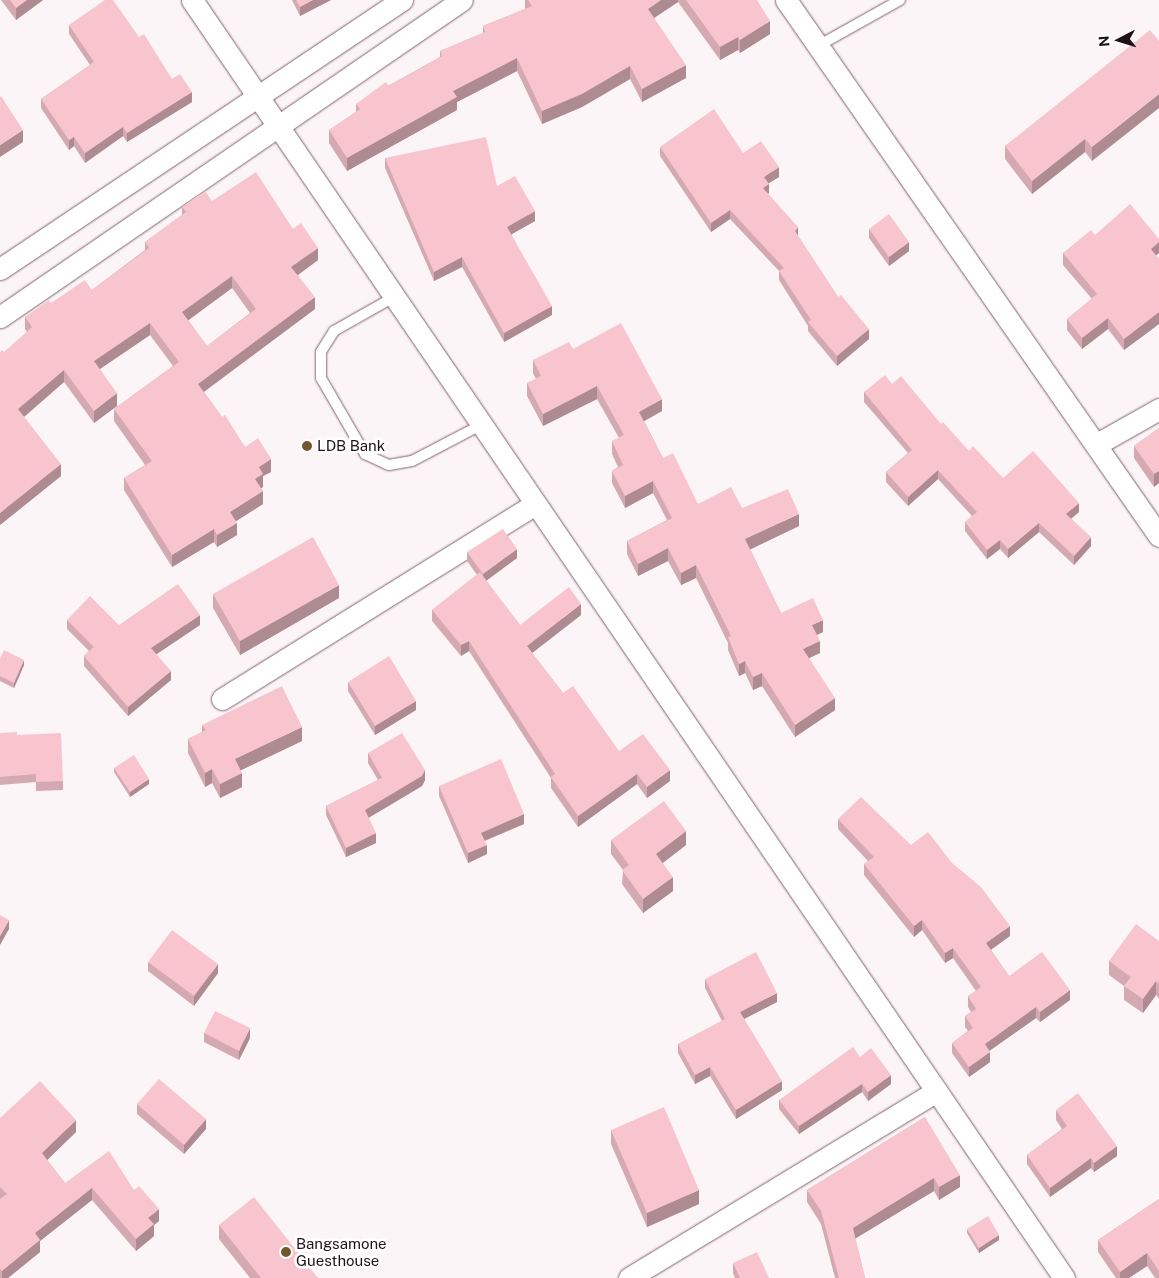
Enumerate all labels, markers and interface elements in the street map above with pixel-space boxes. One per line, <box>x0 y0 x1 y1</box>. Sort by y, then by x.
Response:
north arrow <box>1094 15 1144 65</box>
text: N <box>1096 35 1113 47</box>
place label: LDB Bank <box>317 437 385 455</box>
marker: LDB Bank <box>301 440 313 452</box>
place label: Bangsamone Guesthouse <box>296 1234 387 1269</box>
marker: Bangsamone Guesthouse <box>280 1246 292 1258</box>

